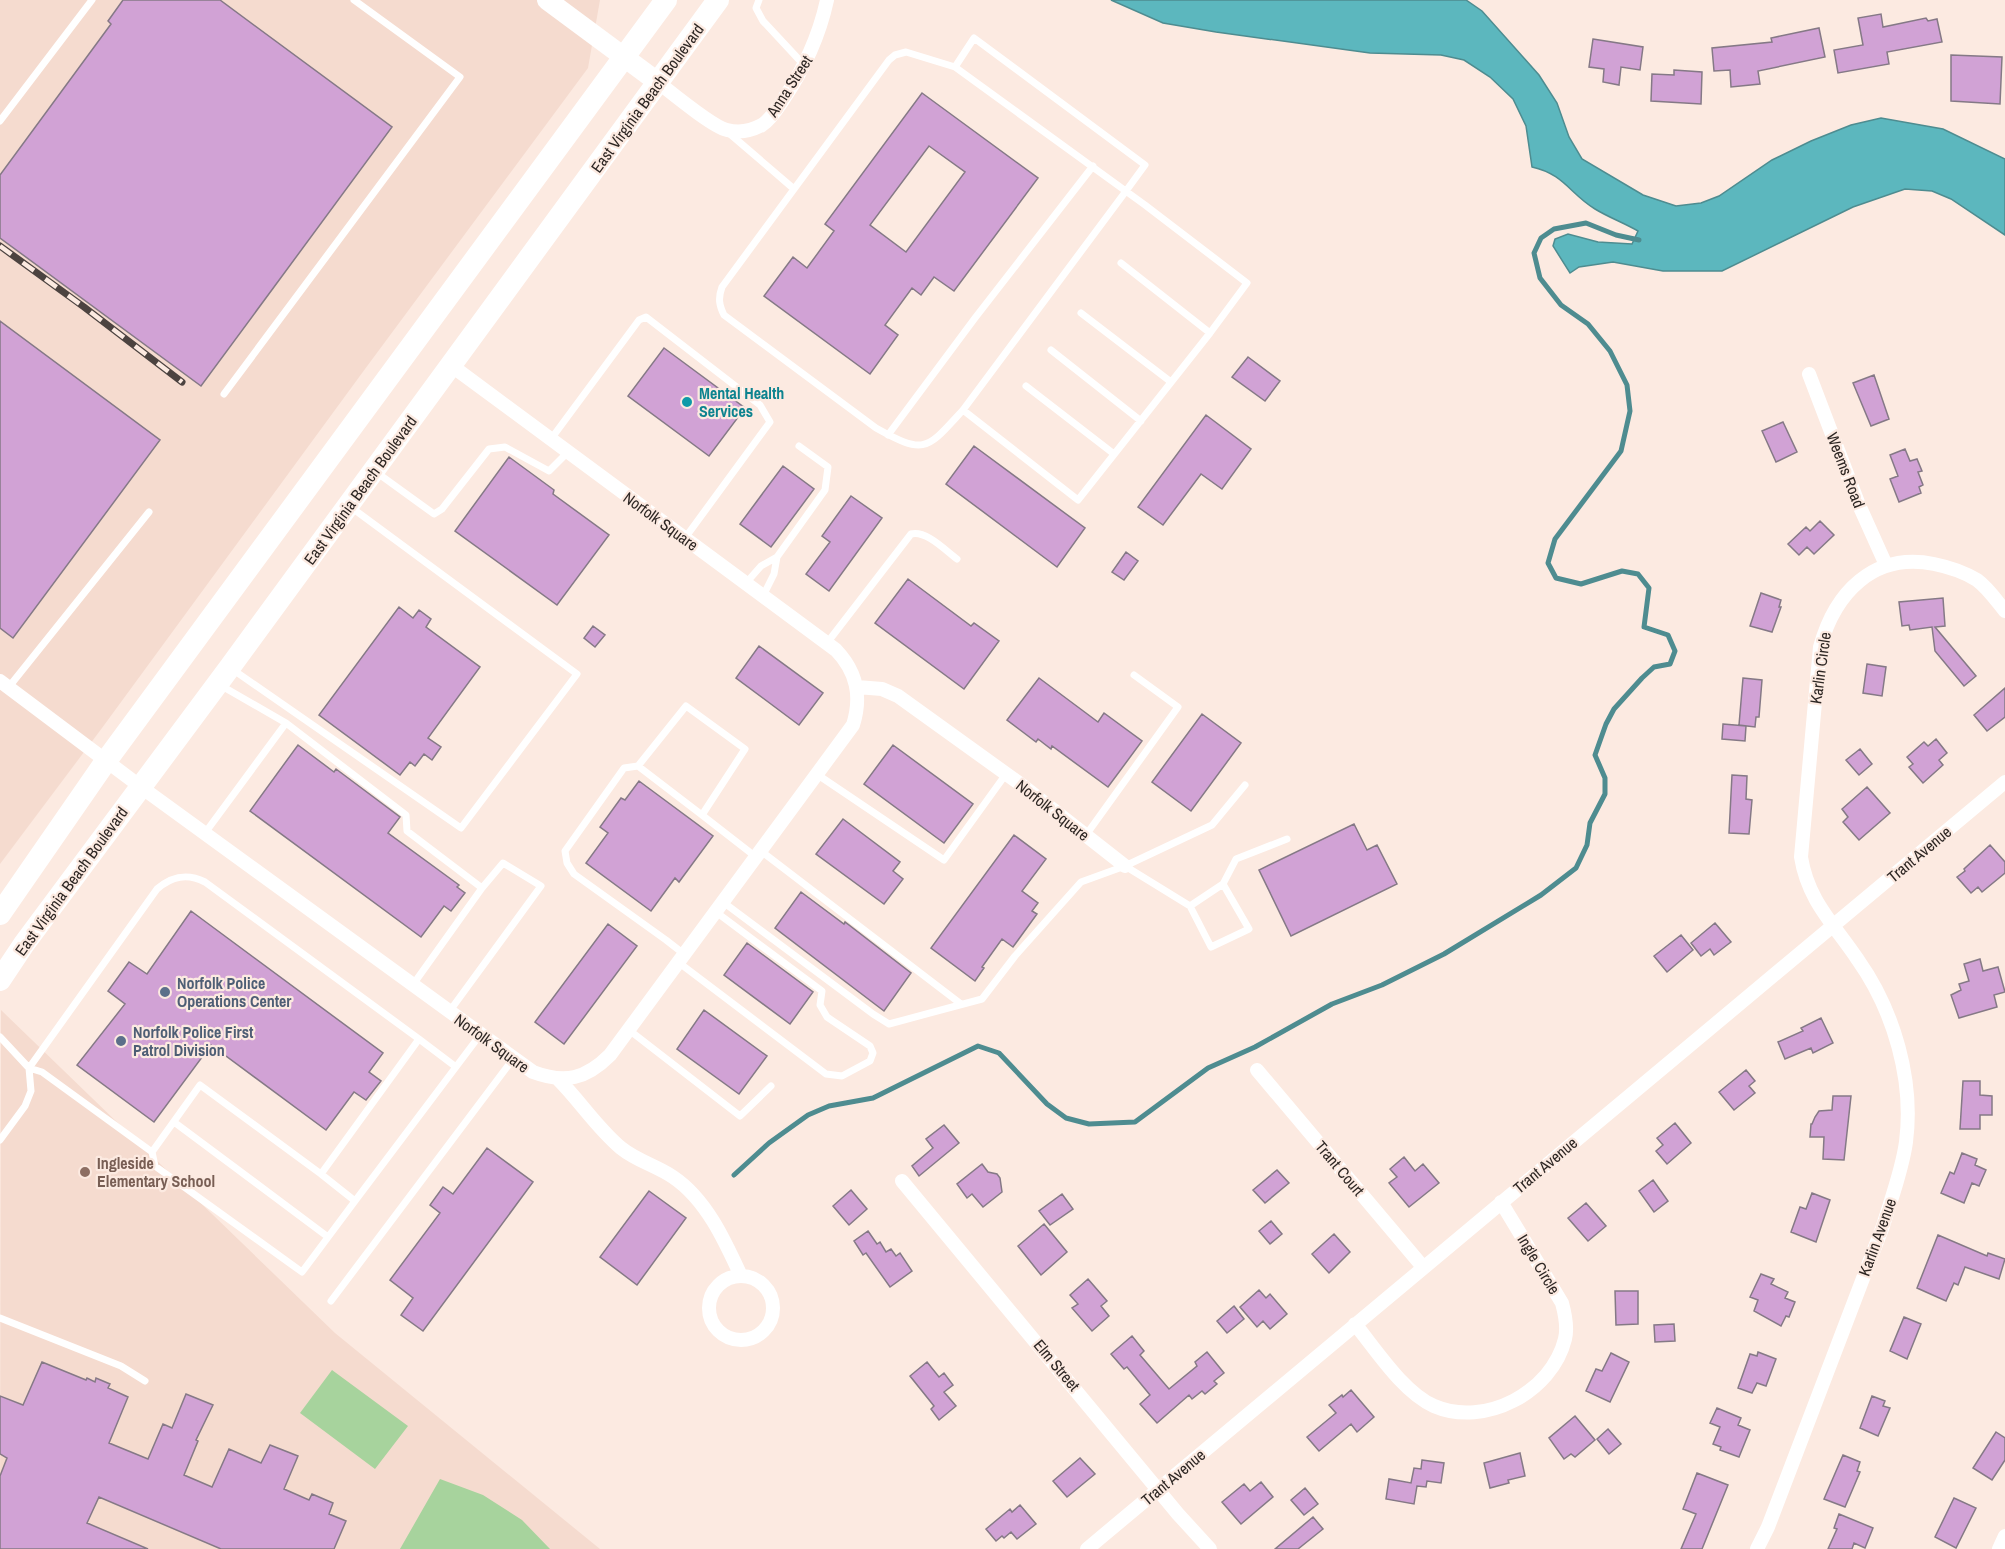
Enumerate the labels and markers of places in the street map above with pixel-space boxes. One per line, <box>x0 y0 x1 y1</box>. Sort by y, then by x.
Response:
place label: Mental Health Services <box>699 382 784 422</box>
marker: Mental Health Services <box>680 395 694 409</box>
place label: Norfolk Police Operations Center <box>177 972 292 1012</box>
marker: Norfolk Police Operations Center <box>158 985 172 999</box>
place label: Norfolk Police First Patrol Division <box>133 1021 254 1061</box>
marker: Norfolk Police First Patrol Division <box>114 1034 128 1048</box>
place label: Ingleside Elementary School <box>97 1152 215 1192</box>
marker: Ingleside Elementary School <box>78 1165 92 1179</box>

